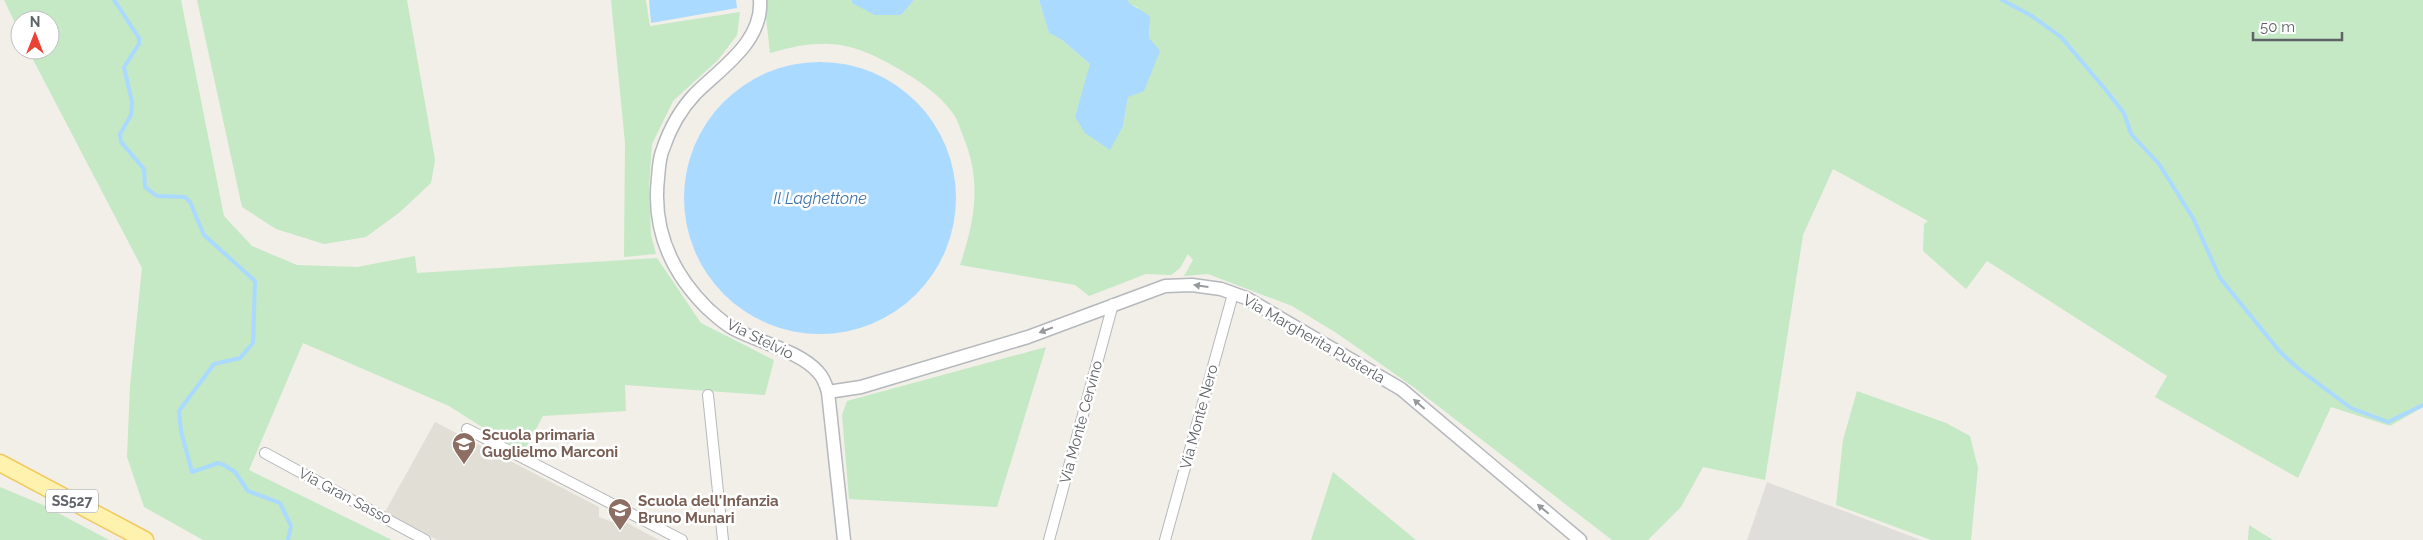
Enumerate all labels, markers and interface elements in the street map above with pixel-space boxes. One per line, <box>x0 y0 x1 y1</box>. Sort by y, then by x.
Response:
north arrow <box>10 10 60 60</box>
scale bar <box>2253 10 2342 42</box>
text: N <box>30 14 40 30</box>
text: 50 m <box>2260 18 2295 36</box>
water label: Il Laghettone <box>773 189 867 208</box>
one-way arrow <box>1192 282 1208 290</box>
street label: Via Margherita Pusterla <box>1240 291 1388 387</box>
street label: Via Stelvio <box>724 315 796 363</box>
one-way arrow <box>1039 326 1053 334</box>
street label: Via Monte Cervino <box>1056 358 1106 486</box>
street label: Via Monte Nero <box>1176 363 1222 471</box>
one-way arrow <box>1413 398 1425 410</box>
place label: Scuola primaria Guglielmo Marconi <box>482 426 618 461</box>
school or university icon: Scuola primaria Guglielmo Marconi <box>451 431 477 465</box>
street label: Via Gran Sasso <box>295 464 395 528</box>
road number: SS527 <box>46 490 98 512</box>
place label: Scuola dell'Infanzia Bruno Munari <box>638 492 779 527</box>
school or university icon: Scuola dell'Infanzia Bruno Munari <box>607 497 633 531</box>
one-way arrow <box>1537 503 1549 515</box>

